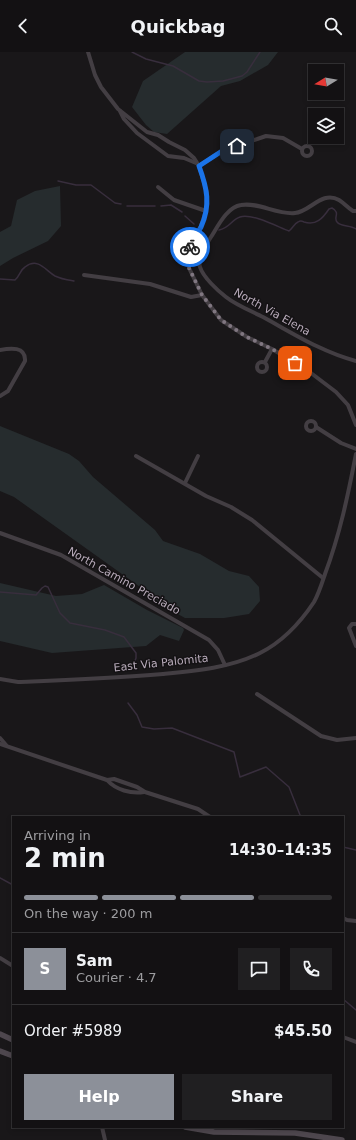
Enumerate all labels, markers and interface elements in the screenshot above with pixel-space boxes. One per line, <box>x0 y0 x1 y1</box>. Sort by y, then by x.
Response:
icon: back <box>12 15 34 37</box>
icon: search <box>322 15 344 37</box>
text: Quickbag <box>131 16 225 37</box>
north arrow <box>308 64 344 100</box>
map controls <box>308 64 344 144</box>
button: layers <box>308 108 344 144</box>
pin <box>220 129 254 163</box>
icon: home <box>226 135 248 157</box>
courier <box>170 227 210 267</box>
icon: bike <box>179 236 201 258</box>
street label: North Via Elena <box>232 286 312 338</box>
pin <box>278 346 312 380</box>
icon: bag <box>284 352 306 374</box>
street label: North Camino Preciado <box>65 545 183 618</box>
street label: East Via Palomita <box>113 652 209 674</box>
text: Arriving in <box>24 828 91 843</box>
text: 14:30–14:35 <box>229 841 332 859</box>
text: 2 min <box>24 843 106 873</box>
text: On the way · 200 m <box>24 906 152 921</box>
button: chat <box>238 948 280 990</box>
button: phone <box>290 948 332 990</box>
text: Sam <box>76 952 113 970</box>
text: S <box>40 960 50 978</box>
text: Courier · 4.7 <box>76 970 157 985</box>
text: Order #5989 <box>24 1022 122 1040</box>
text: $45.50 <box>274 1022 332 1040</box>
button: Help <box>24 1074 174 1120</box>
button: Share <box>182 1074 332 1120</box>

